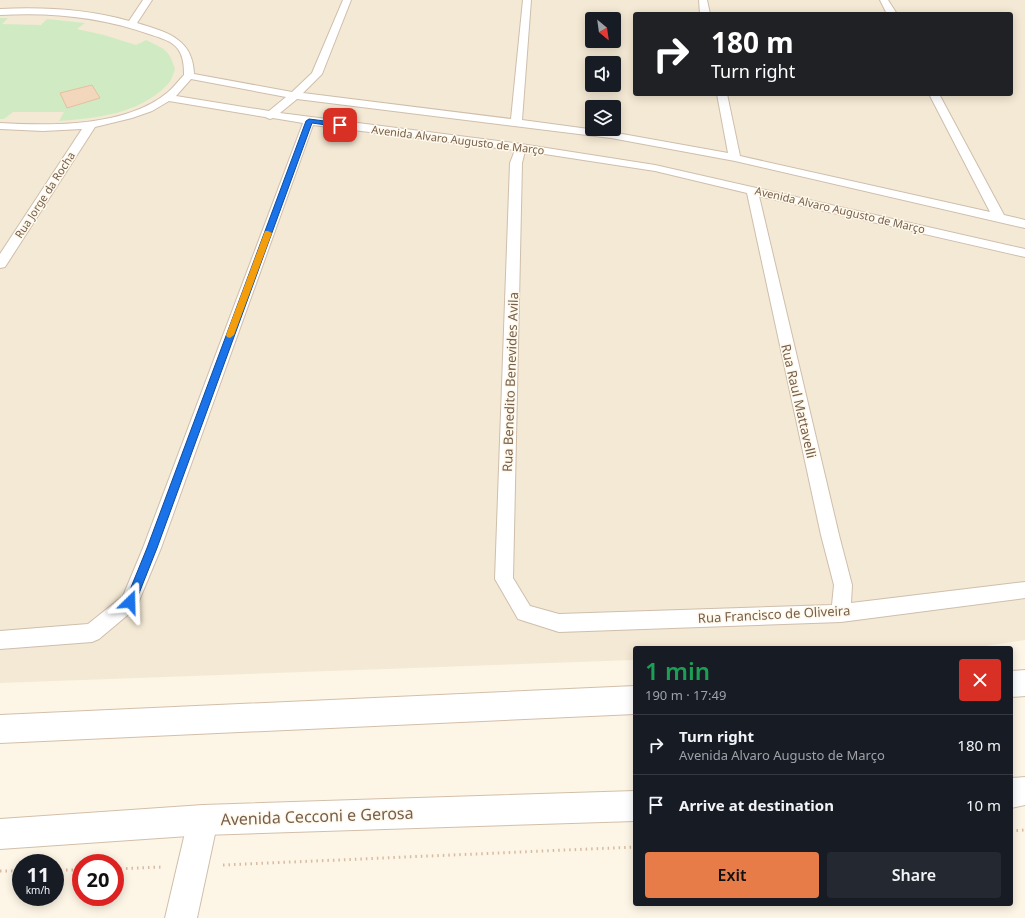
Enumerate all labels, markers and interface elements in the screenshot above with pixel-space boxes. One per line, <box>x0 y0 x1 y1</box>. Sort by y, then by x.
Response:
north arrow <box>585 12 621 48</box>
map controls <box>585 12 621 136</box>
text: 180 m <box>711 23 794 61</box>
icon: right <box>645 28 697 80</box>
button: sound <box>585 56 621 92</box>
text: Turn right <box>711 59 795 83</box>
button: layers <box>585 100 621 136</box>
pin <box>323 108 357 142</box>
icon: arrive <box>329 114 351 136</box>
street label: Avenida Alvaro Augusto de Março <box>371 121 546 158</box>
street label: Rua Jorge da Rocha <box>11 149 78 241</box>
street label: Avenida Alvaro Augusto de Março <box>754 183 927 236</box>
street label: Rua Benedito Benevides Avila <box>498 292 522 472</box>
street label: Rua Raul Mattavelli <box>777 342 821 460</box>
position arrow <box>109 581 151 623</box>
street label: Rua Francisco de Oliveira <box>697 601 851 627</box>
text: 1 min <box>645 654 710 687</box>
button: close <box>959 659 1001 701</box>
text: 190 m · 17:49 <box>645 686 726 704</box>
text: Turn right <box>679 726 754 746</box>
icon: right <box>645 734 667 756</box>
text: 180 m <box>957 735 1001 755</box>
text: Avenida Alvaro Augusto de Março <box>679 746 885 764</box>
icon: arrive <box>645 794 667 816</box>
text: Arrive at destination <box>679 795 834 815</box>
text: 10 m <box>966 795 1001 815</box>
street label: Avenida Cecconi e Gerosa <box>220 802 414 830</box>
button: Exit <box>645 852 819 898</box>
button: Share <box>827 852 1001 898</box>
speed limit sign: 20 <box>72 854 124 906</box>
text: 11 <box>27 861 49 888</box>
text: km/h <box>26 883 50 897</box>

